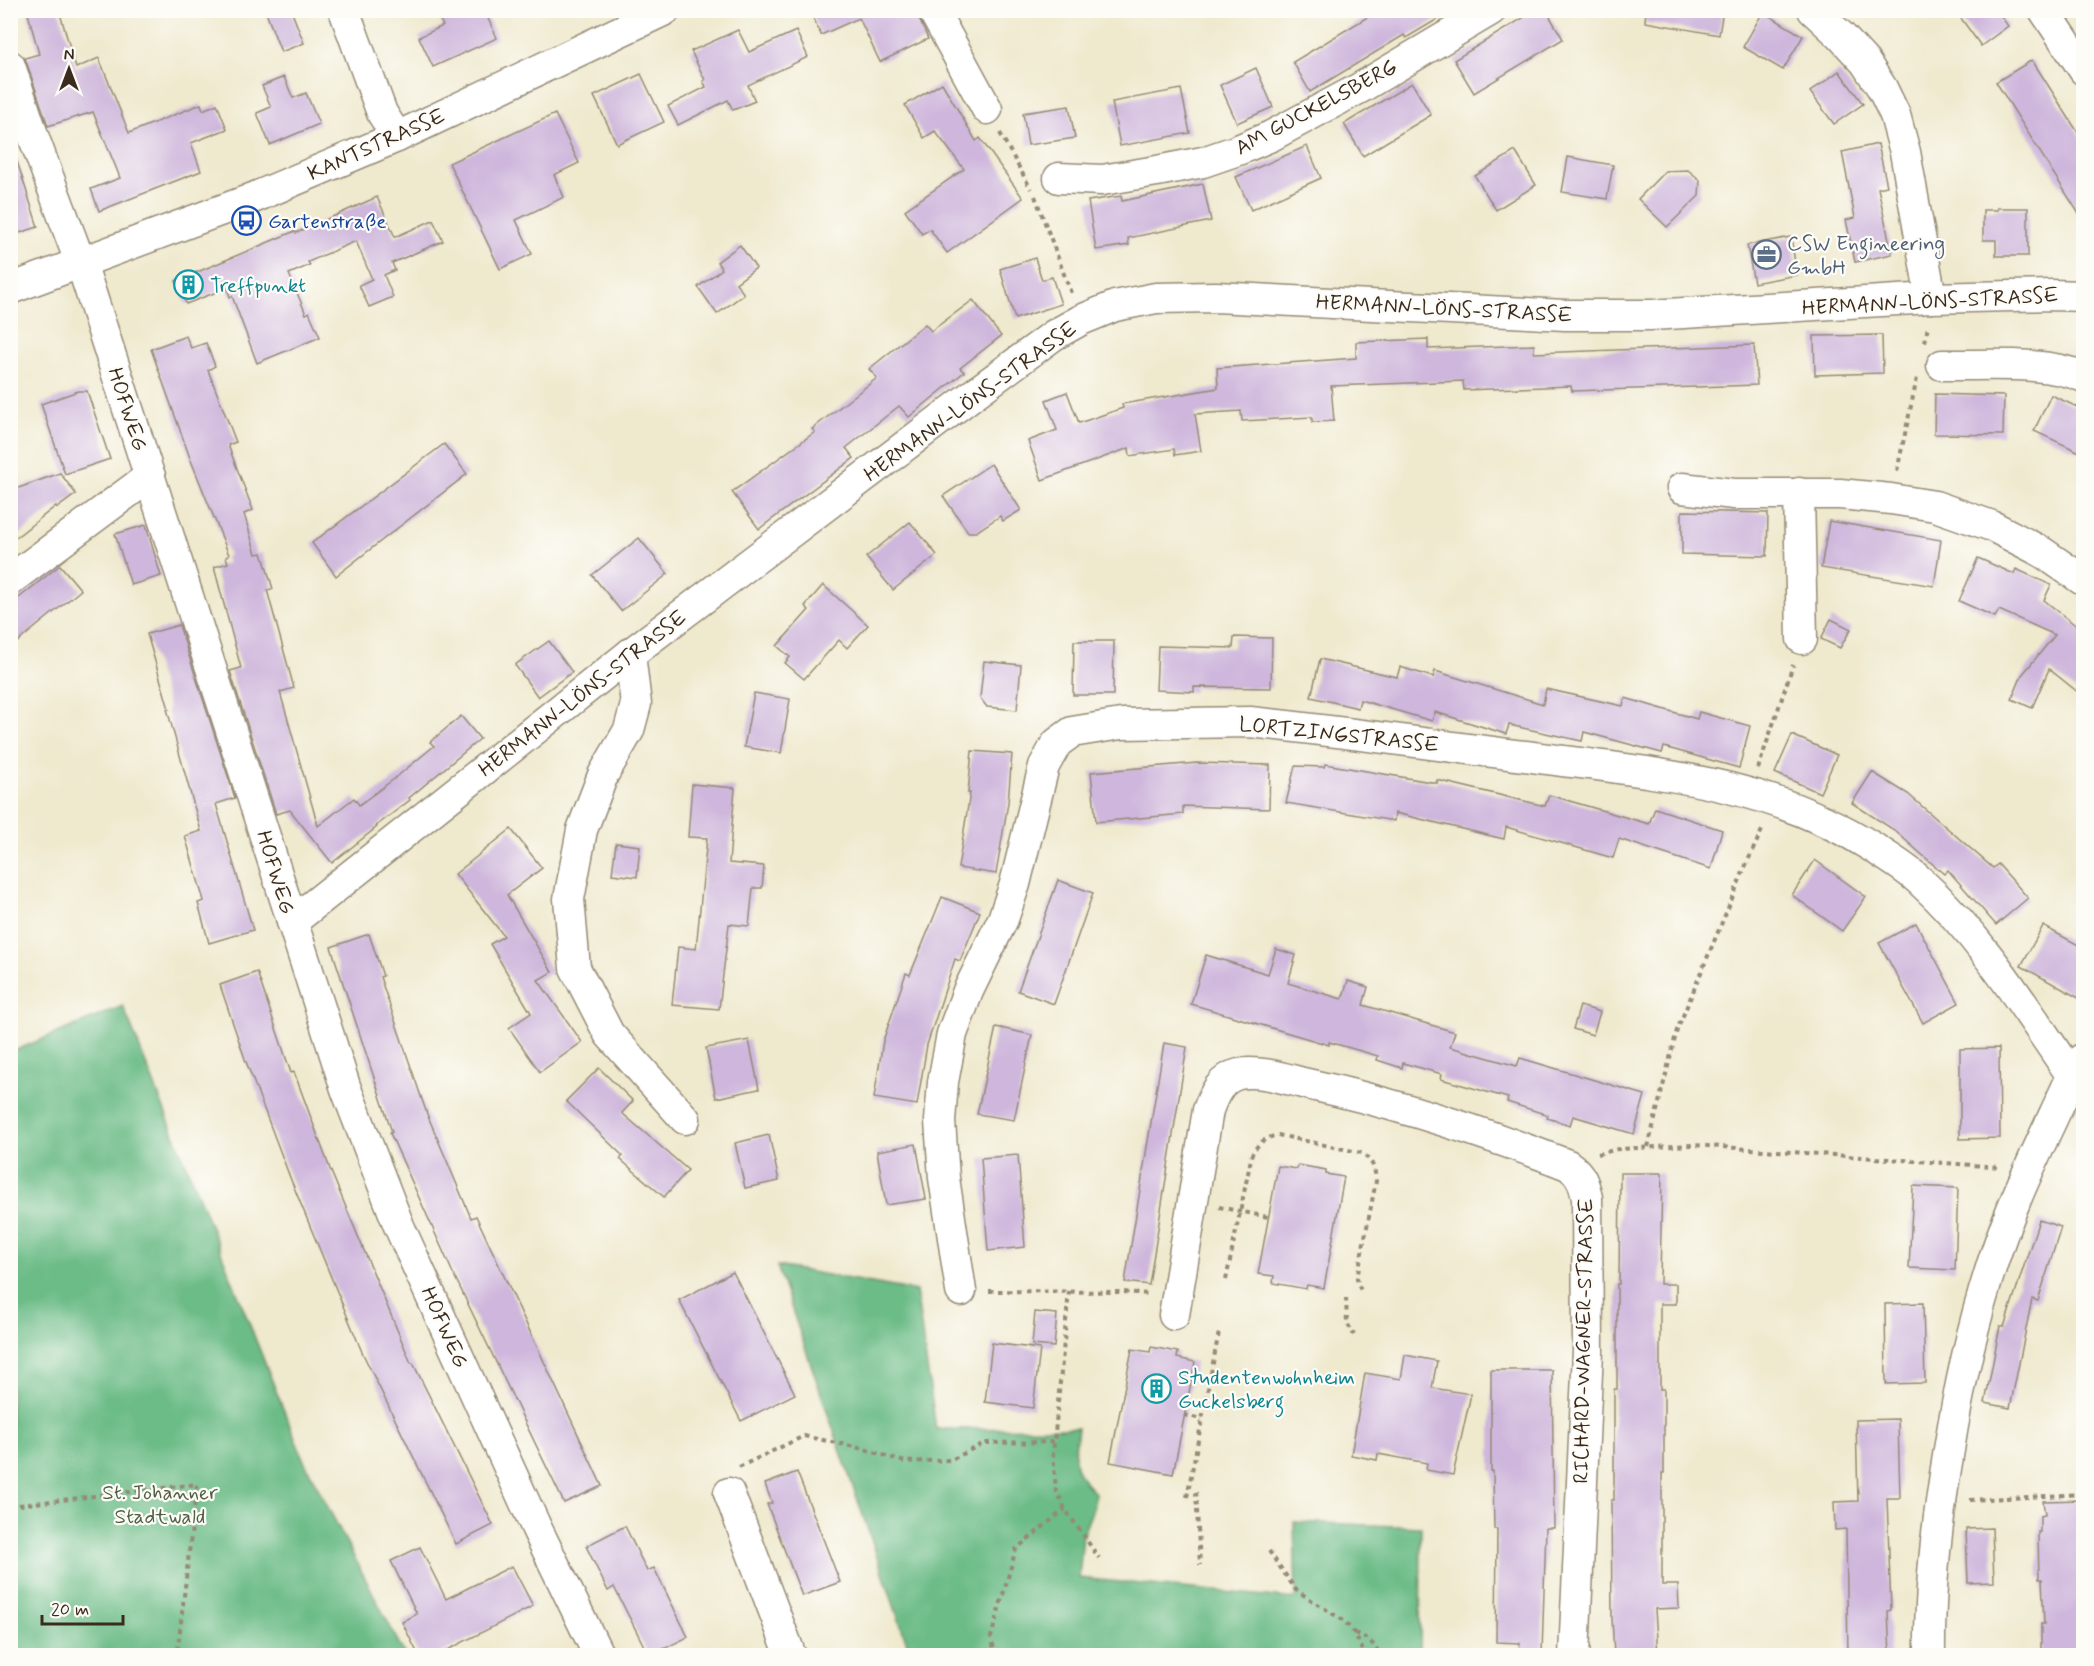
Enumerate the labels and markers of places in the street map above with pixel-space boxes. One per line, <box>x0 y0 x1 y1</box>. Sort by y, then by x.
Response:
bus stop icon: Gartenstraße <box>231 205 263 237</box>
place label: Gartenstraße <box>268 208 386 236</box>
place label: CSW Engineering GmbH <box>1787 230 1945 282</box>
office icon: CSW Engineering GmbH <box>1750 239 1782 271</box>
building icon: Treffpunkt <box>173 269 205 301</box>
place label: Treffpunkt <box>210 272 306 300</box>
place label: Studentenwohnheim Guckelsberg <box>1178 1364 1355 1418</box>
building icon: Studentenwohnheim Guckelsberg <box>1141 1373 1173 1405</box>

